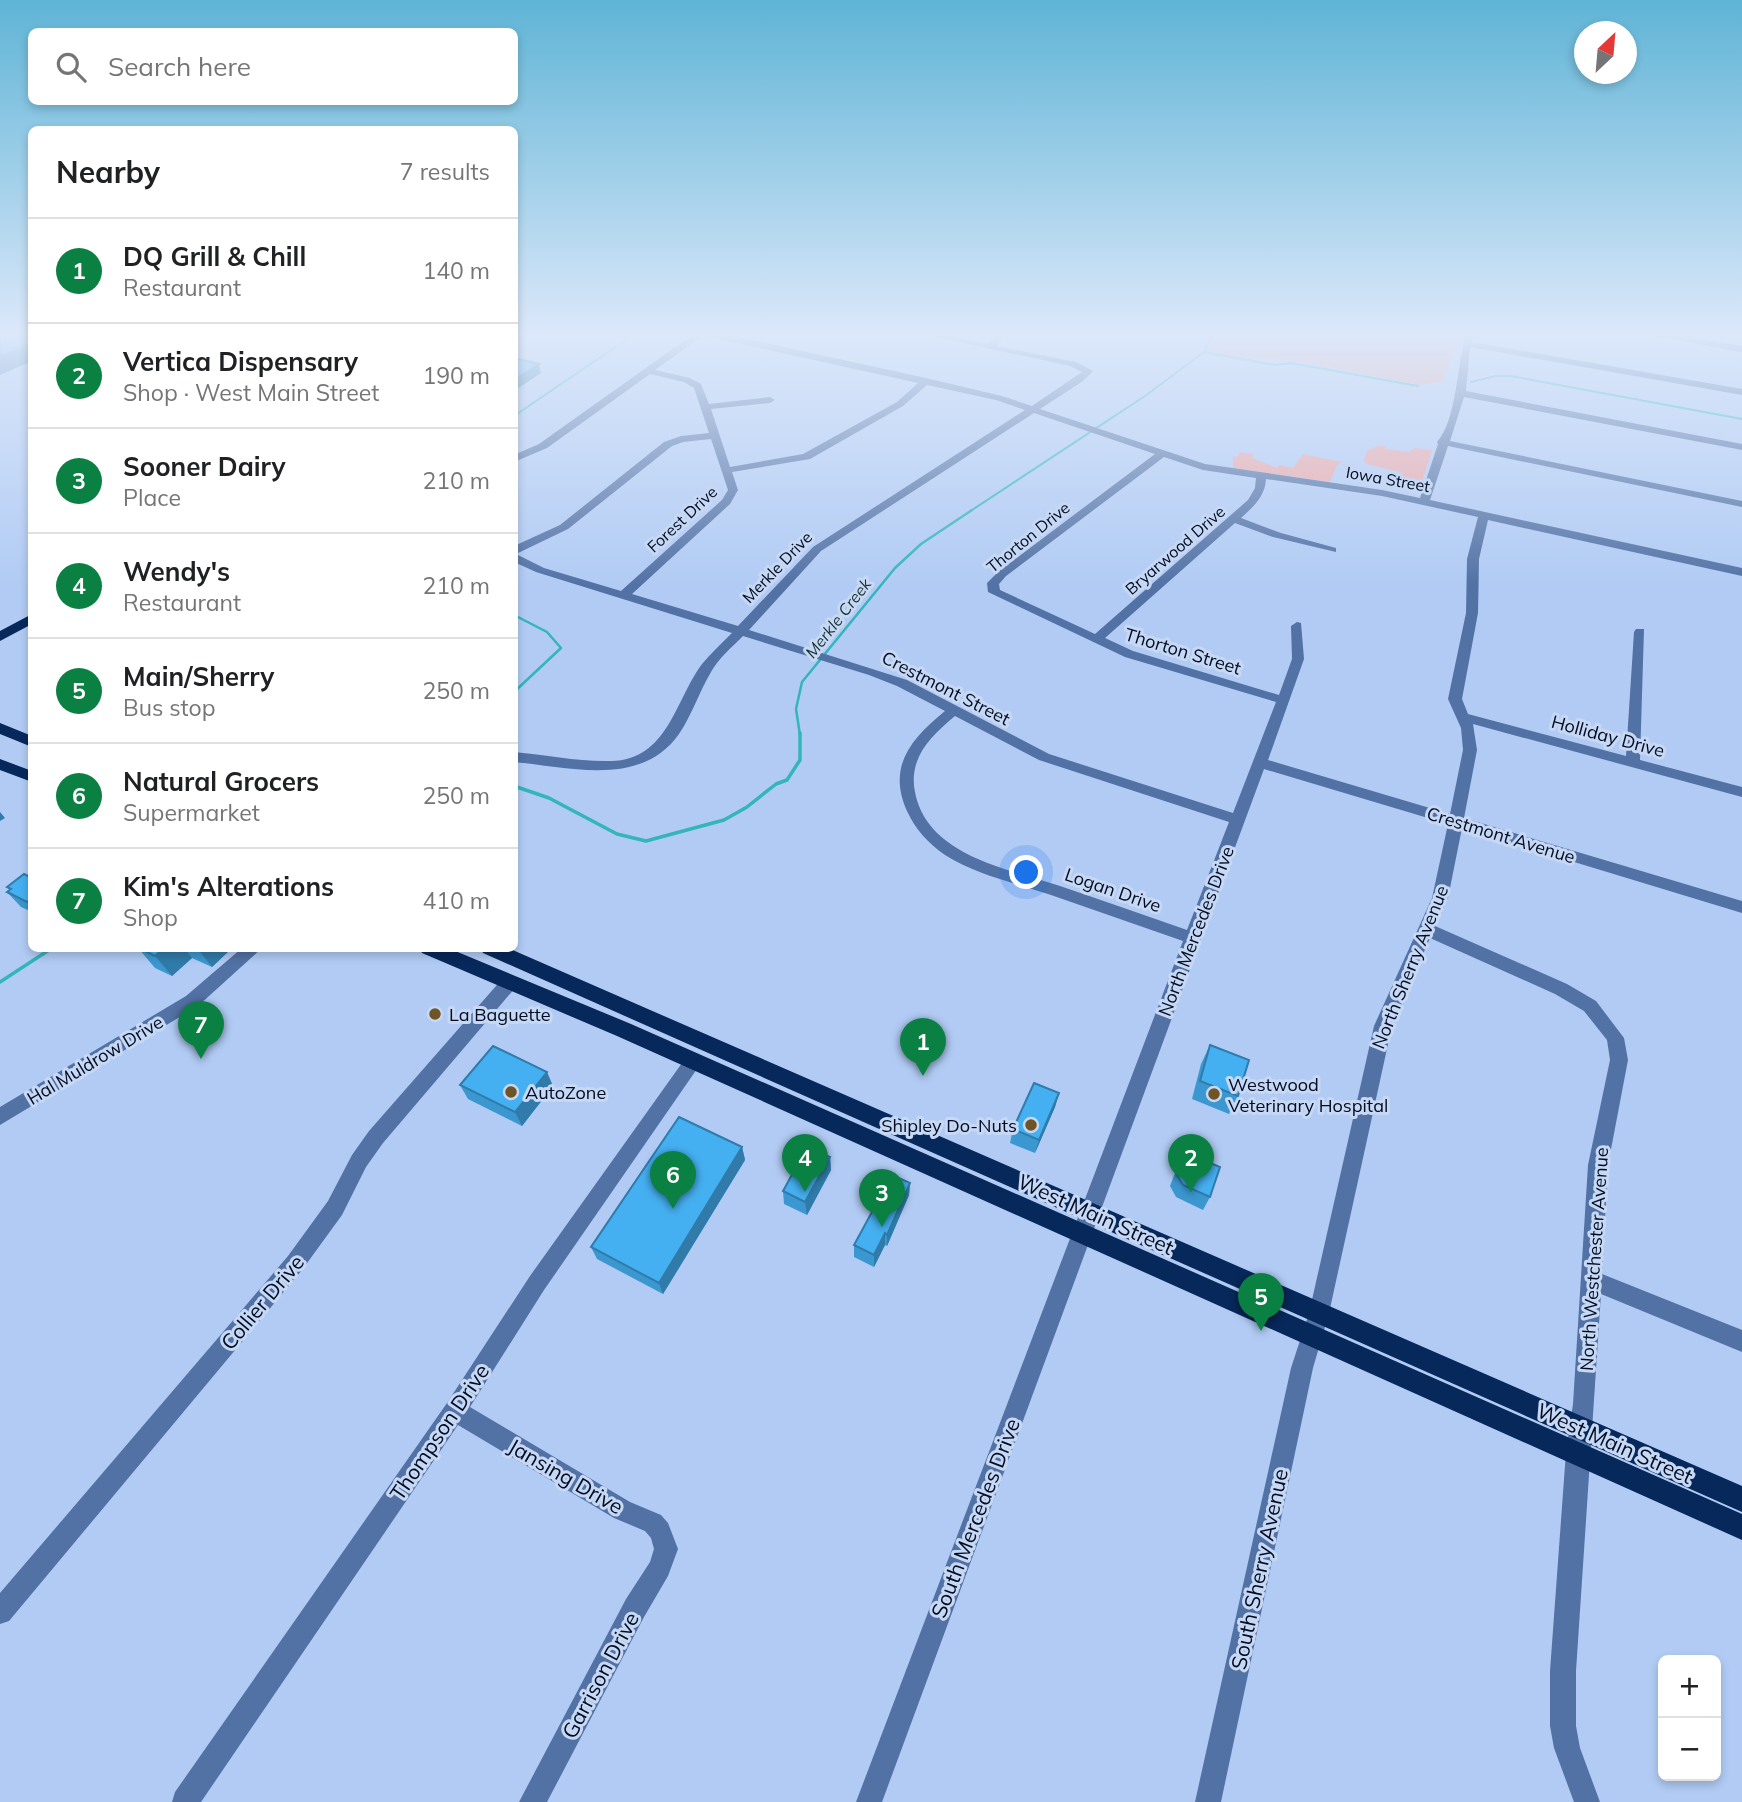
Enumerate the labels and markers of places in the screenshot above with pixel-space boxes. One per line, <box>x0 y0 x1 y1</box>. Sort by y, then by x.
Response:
pin: 7 <box>178 1001 224 1059</box>
place label: La Baguette <box>449 1003 550 1026</box>
marker: La Baguette <box>427 1006 443 1022</box>
pin: 1 <box>900 1018 946 1076</box>
place label: Westwood Veterinary Hospital <box>1228 1073 1388 1117</box>
place label: AutoZone <box>525 1081 606 1104</box>
marker: AutoZone <box>503 1084 519 1100</box>
marker: Westwood Veterinary Hospital <box>1206 1086 1222 1102</box>
place label: Shipley Do-Nuts <box>881 1114 1017 1137</box>
marker: Shipley Do-Nuts <box>1023 1117 1039 1133</box>
pin: 4 <box>782 1134 828 1192</box>
pin: 2 <box>1168 1134 1214 1192</box>
pin: 6 <box>650 1151 696 1209</box>
pin: 3 <box>859 1169 905 1227</box>
pin: 5 <box>1238 1273 1284 1331</box>

